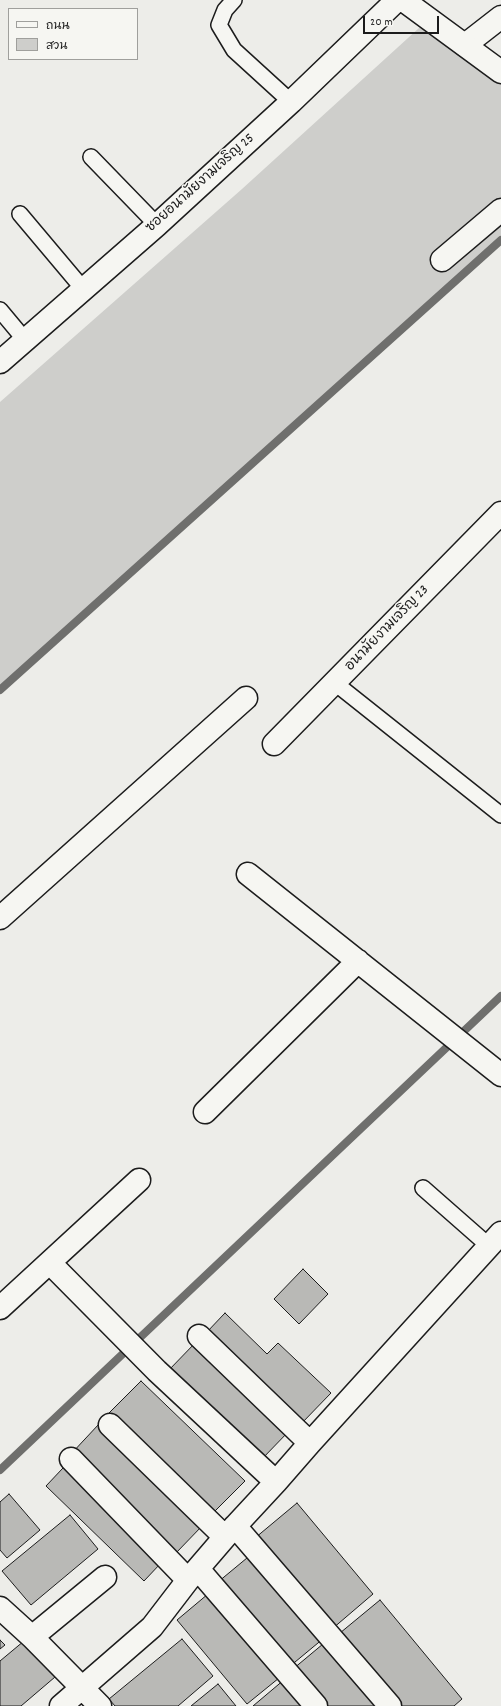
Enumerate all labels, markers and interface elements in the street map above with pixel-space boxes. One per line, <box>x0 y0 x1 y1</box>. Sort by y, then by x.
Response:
legend <box>8 8 138 60</box>
scale bar <box>365 8 441 34</box>
text: 20 m <box>370 14 393 31</box>
text: ถนน <box>46 18 70 35</box>
text: สวน <box>46 38 67 55</box>
street label: ซอยอนามัยงามเจริญ 25 <box>143 131 259 237</box>
street label: อนามัยงามเจริญ 23 <box>343 583 433 675</box>

